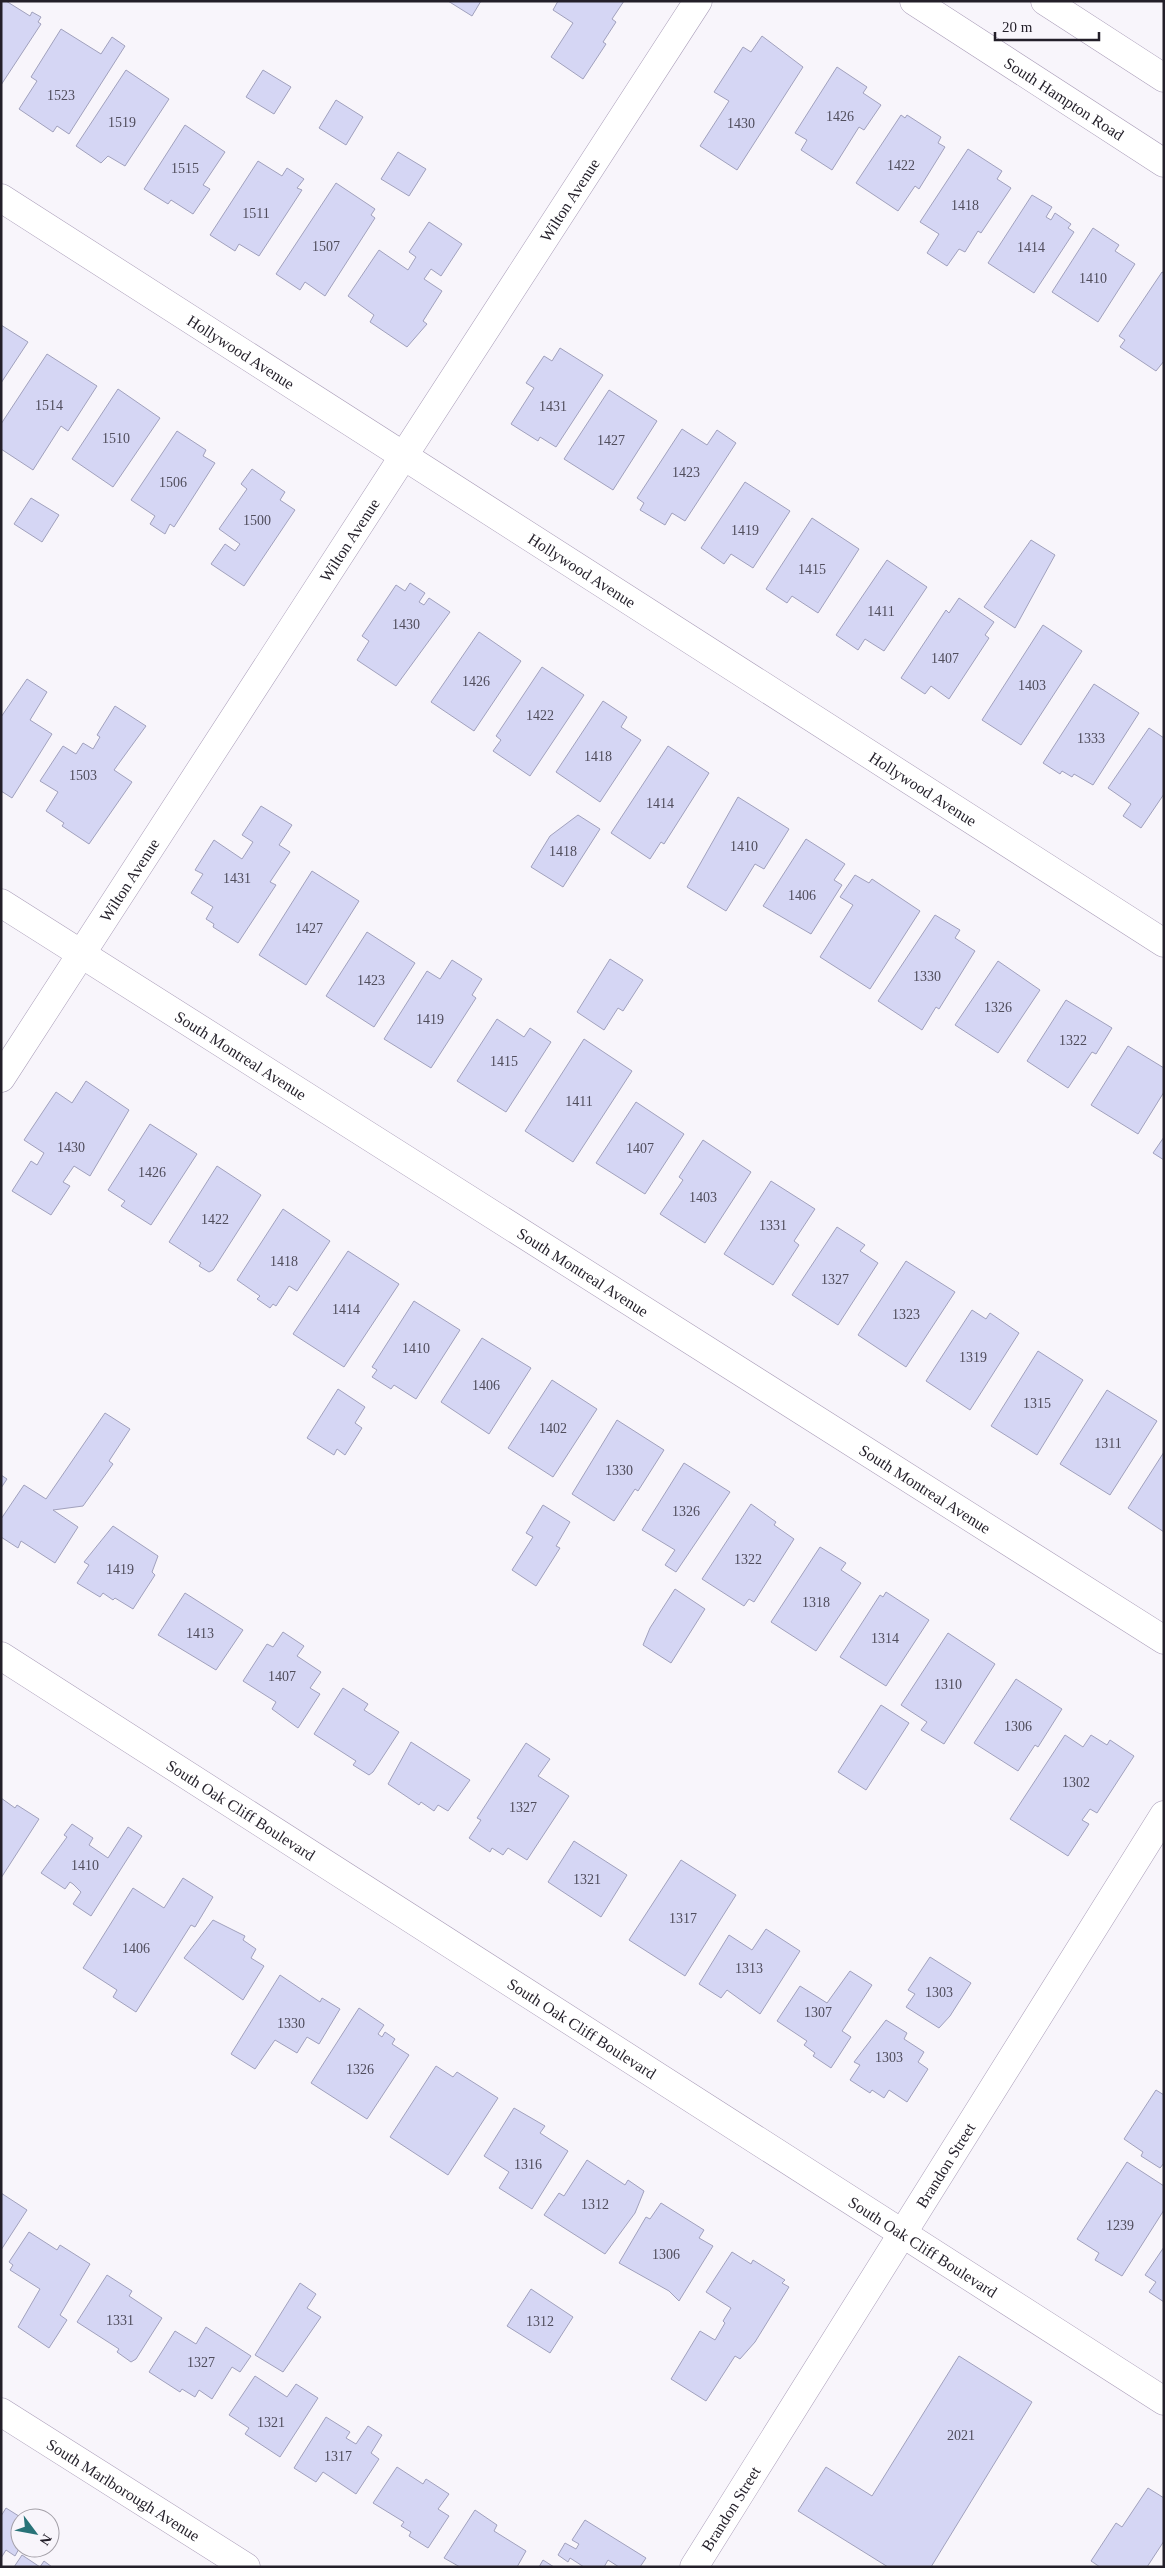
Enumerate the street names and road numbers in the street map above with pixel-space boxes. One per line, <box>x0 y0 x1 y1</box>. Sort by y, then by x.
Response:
street label: South Hampton Road <box>1001 54 1127 144</box>
street label: Wilton Avenue <box>537 155 603 245</box>
street label: Hollywood Avenue <box>184 312 297 393</box>
street label: Wilton Avenue <box>317 495 383 585</box>
street label: Hollywood Avenue <box>525 530 638 611</box>
street label: Hollywood Avenue <box>866 749 979 830</box>
street label: Wilton Avenue <box>97 835 163 925</box>
street label: South Montreal Avenue <box>172 1008 309 1103</box>
street label: South Montreal Avenue <box>514 1224 651 1320</box>
street label: South Montreal Avenue <box>856 1441 993 1537</box>
street label: South Oak Cliff Boulevard <box>163 1756 318 1864</box>
street label: South Oak Cliff Boulevard <box>504 1975 659 2082</box>
street label: Brandon Street <box>913 2119 979 2211</box>
street label: South Oak Cliff Boulevard <box>845 2193 1000 2301</box>
street label: South Marlborough Avenue <box>44 2435 203 2545</box>
street label: Brandon Street <box>698 2463 764 2554</box>

